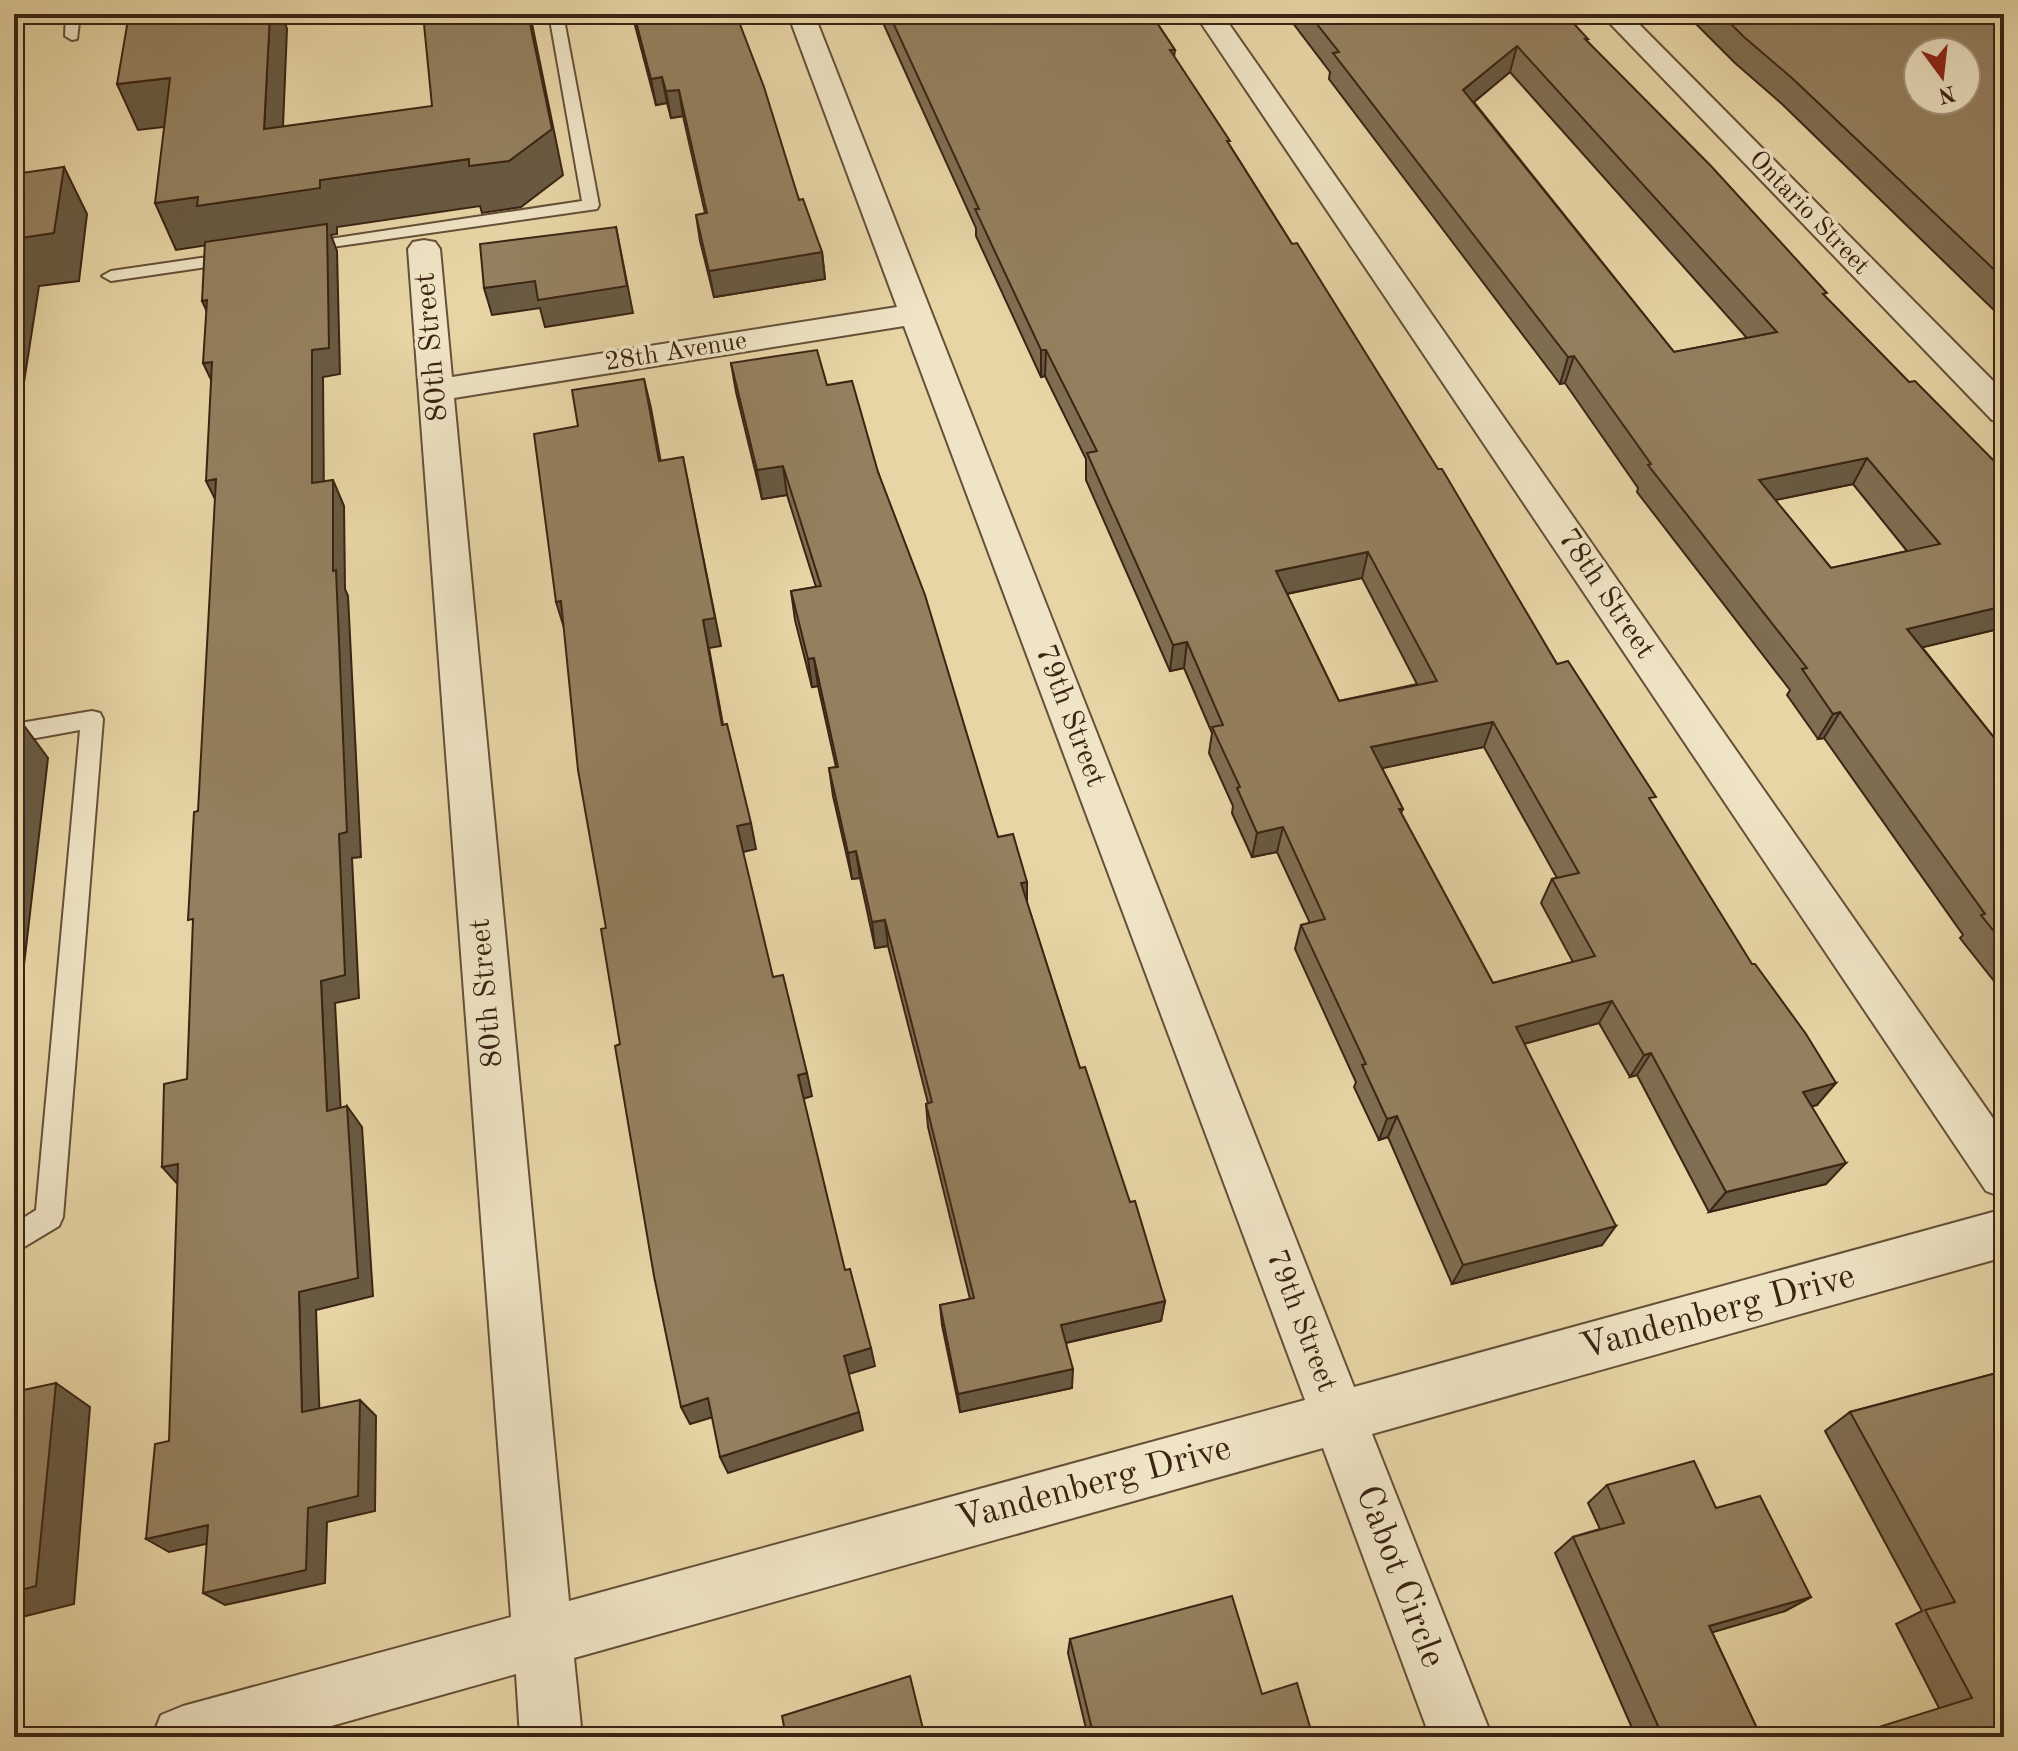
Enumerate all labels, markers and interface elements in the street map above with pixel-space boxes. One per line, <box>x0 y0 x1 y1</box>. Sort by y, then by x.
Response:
north arrow <box>1902 36 1982 116</box>
text: N <box>1936 81 1958 106</box>
street label: Ontario Street <box>1744 146 1874 280</box>
street label: 80th Street <box>411 271 453 423</box>
street label: 28th Avenue <box>603 328 749 376</box>
street label: 78th Street <box>1552 524 1660 664</box>
street label: 79th Street <box>1029 641 1111 791</box>
street label: 80th Street <box>466 917 508 1069</box>
street label: 79th Street <box>1260 1246 1342 1396</box>
street label: Vandenberg Drive <box>1577 1259 1859 1367</box>
street label: Vandenberg Drive <box>953 1431 1235 1539</box>
street label: Cabot Circle <box>1348 1481 1450 1673</box>

